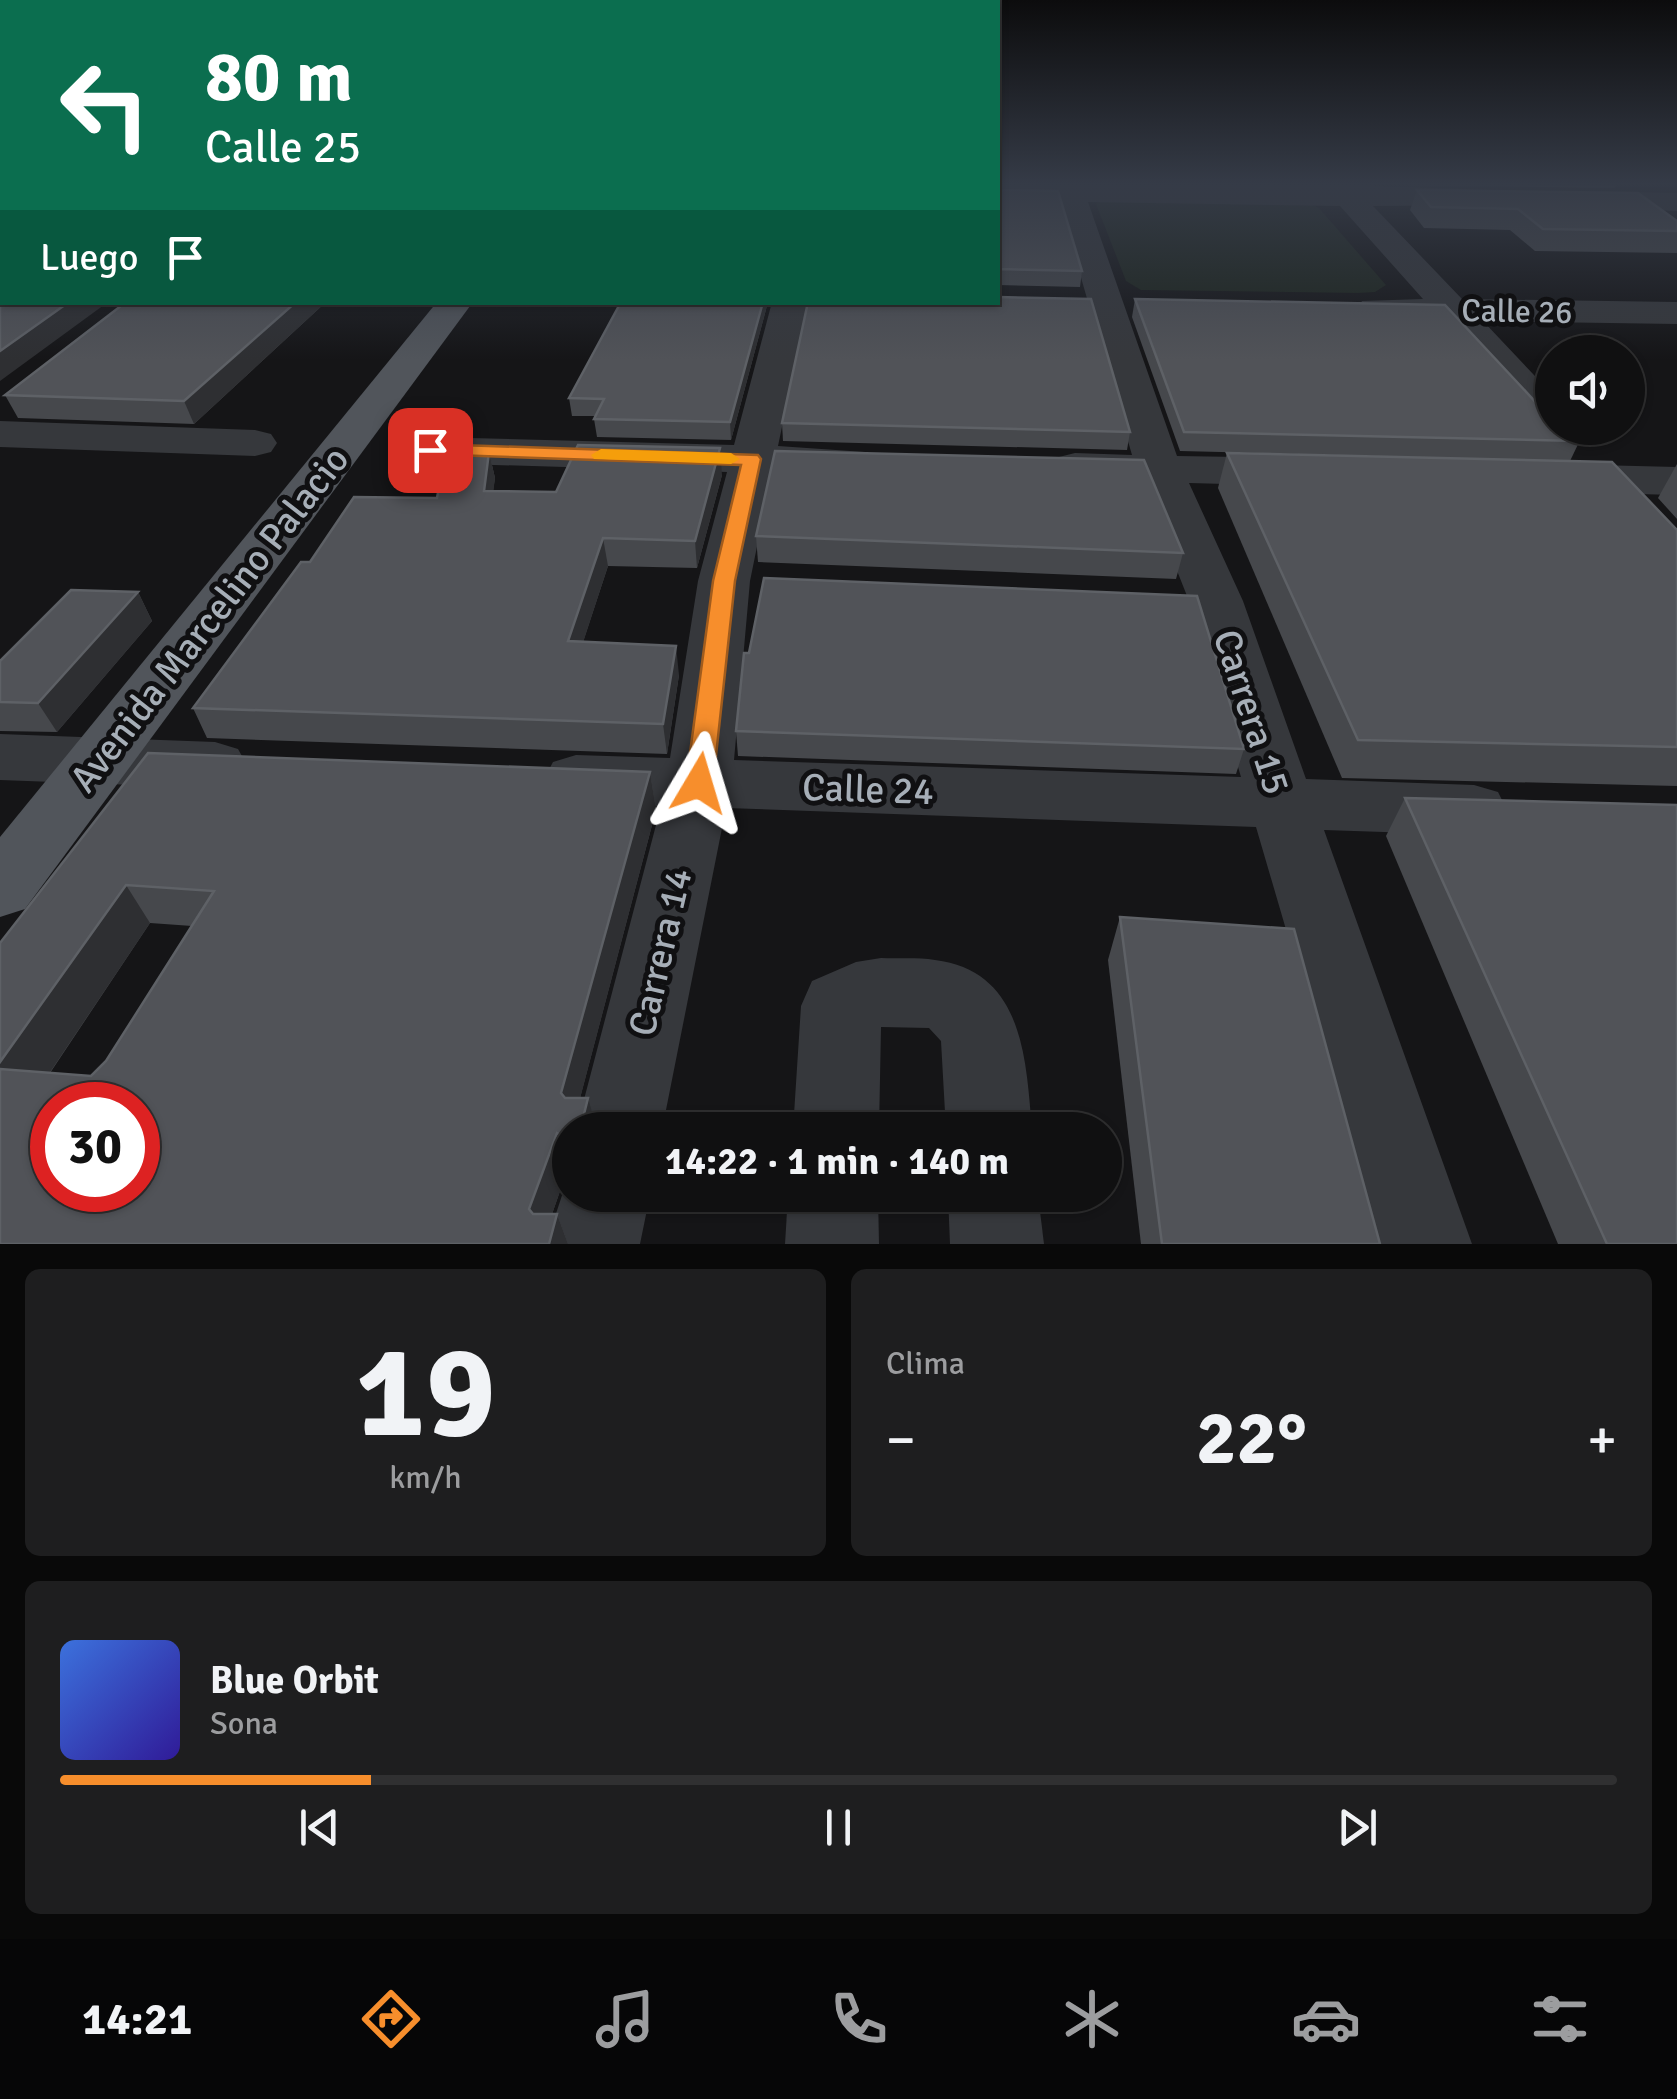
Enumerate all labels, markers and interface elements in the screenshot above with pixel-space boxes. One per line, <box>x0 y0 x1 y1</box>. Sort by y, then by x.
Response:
text: 80 m <box>205 34 353 120</box>
icon: left <box>40 40 170 170</box>
text: Calle 25 <box>205 120 361 175</box>
icon: arrive <box>158 230 213 285</box>
text: Luego <box>40 234 138 281</box>
street label: Calle 26 <box>1461 291 1573 332</box>
map controls <box>1535 335 1645 445</box>
button: sound <box>1535 335 1645 445</box>
pin <box>388 408 473 493</box>
icon: arrive <box>403 423 458 478</box>
street label: Avenida Marcelino Palacio <box>60 437 359 802</box>
street label: Carrera 15 <box>1203 624 1300 801</box>
position arrow <box>647 731 751 835</box>
street label: Calle 24 <box>801 764 935 815</box>
street label: Carrera 14 <box>618 864 703 1041</box>
speed limit sign: 30 <box>30 1082 160 1212</box>
text: 14:22 · 1 min · 140 m <box>665 1138 1009 1185</box>
text: 19 <box>355 1313 496 1473</box>
text: Clima <box>886 1344 965 1383</box>
text: 22° <box>1196 1392 1307 1485</box>
text: − <box>886 1406 916 1474</box>
text: + <box>1587 1406 1617 1474</box>
text: km/h <box>389 1458 462 1497</box>
text: Blue Orbit <box>210 1657 379 1704</box>
text: Sona <box>210 1704 278 1743</box>
icon: previous <box>292 1800 347 1855</box>
icon: pause <box>811 1800 866 1855</box>
icon: next <box>1330 1800 1385 1855</box>
icon: directions <box>356 1984 426 2054</box>
icon: music <box>590 1984 660 2054</box>
icon: phone <box>824 1984 894 2054</box>
icon: climate <box>1057 1984 1127 2054</box>
icon: car <box>1291 1984 1361 2054</box>
icon: filters <box>1525 1984 1595 2054</box>
text: 14:21 <box>82 1992 192 2047</box>

